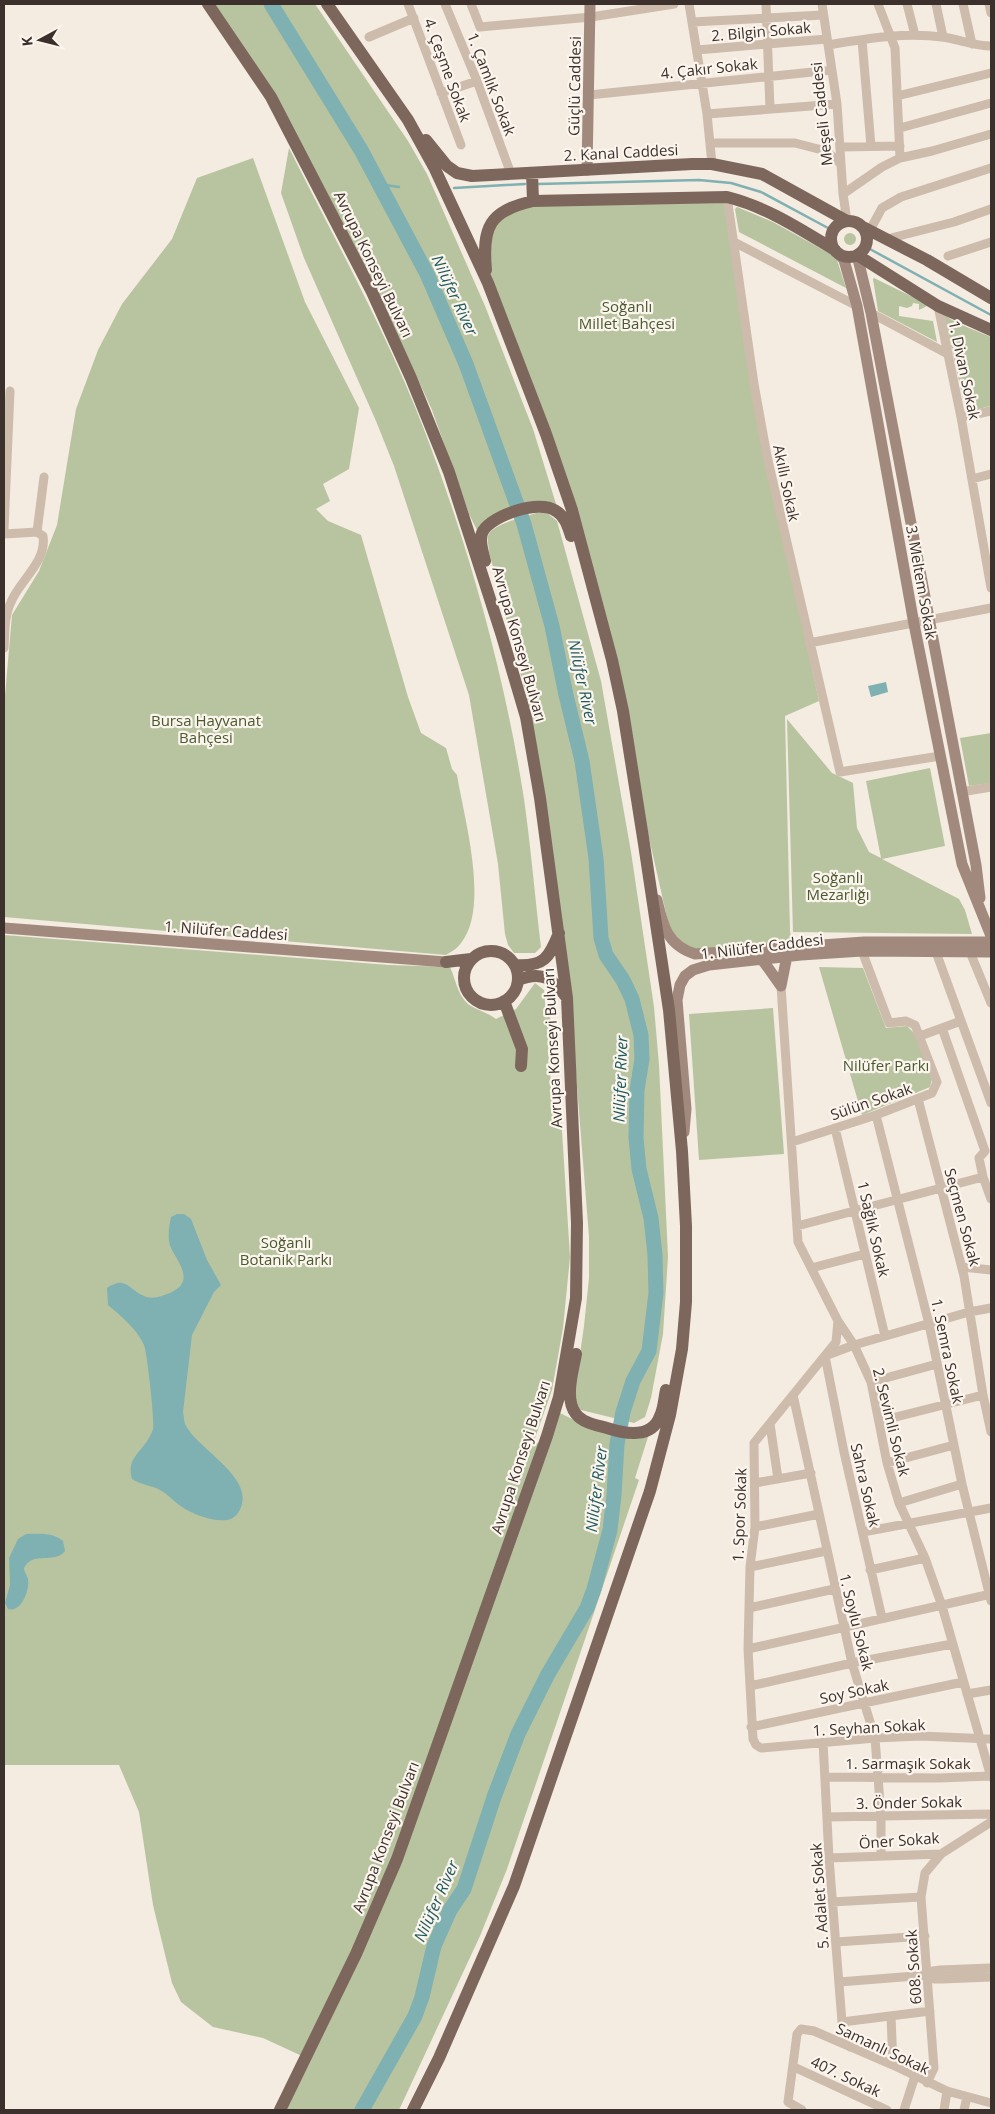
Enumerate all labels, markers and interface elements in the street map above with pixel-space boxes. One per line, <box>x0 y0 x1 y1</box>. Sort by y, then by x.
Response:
north arrow <box>15 15 65 65</box>
street label: 4. Çeşme Sokak <box>420 15 476 125</box>
street label: 2. Bilgin Sokak <box>710 17 812 45</box>
street label: 1. Çamlık Sokak <box>463 30 521 138</box>
text: K <box>17 35 37 47</box>
street label: Güçlü Caddesi <box>563 36 585 136</box>
street label: 4. Çakır Sokak <box>660 53 759 83</box>
street label: Meşeli Caddesi <box>806 61 836 167</box>
street label: 2. Kanal Caddesi <box>563 139 679 165</box>
street label: Avrupa Konseyi Bulvarı <box>330 188 418 340</box>
water label: Nilüfer River <box>427 251 484 340</box>
park label: Soğanlı Millet Bahçesi <box>579 296 675 333</box>
street label: 1. Divan Sokak <box>945 318 985 422</box>
street label: Akıllı Sokak <box>769 443 805 523</box>
street label: 3. Meltem Sokak <box>902 524 942 640</box>
street label: Avrupa Konseyi Bulvarı <box>488 564 552 724</box>
water label: Nilüfer River <box>563 637 603 727</box>
park label: Bursa Hayvanat Bahçesi <box>151 710 261 747</box>
park label: Soğanlı Mezarlığı <box>807 867 869 904</box>
street label: 1. Nilüfer Caddesi <box>164 916 288 944</box>
street label: 1. Nilüfer Caddesi <box>699 929 825 963</box>
street label: Avrupa Konseyi Bulvarı <box>538 967 566 1129</box>
water label: Nilüfer River <box>607 1035 633 1123</box>
park label: Nilüfer Parkı <box>843 1055 929 1075</box>
street label: Sülün Sokak <box>828 1078 914 1124</box>
street label: Seçmen Sokak <box>940 1166 986 1268</box>
street label: 1 Sağlık Sokak <box>853 1179 895 1279</box>
park label: Soğanlı Botanik Parkı <box>240 1232 332 1269</box>
street label: 1. Semra Sokak <box>927 1297 969 1405</box>
street label: 2. Sevimli Sokak <box>869 1366 915 1478</box>
street label: Avrupa Konseyi Bulvarı <box>486 1378 554 1536</box>
street label: Sahra Sokak <box>847 1441 885 1529</box>
water label: Nilüfer River <box>580 1444 612 1533</box>
street label: 1. Spor Sokak <box>727 1467 751 1562</box>
street label: 1. Soylu Sokak <box>835 1571 879 1673</box>
street label: Soy Sokak <box>818 1674 890 1708</box>
street label: 1. Seyhan Sokak <box>812 1714 926 1740</box>
street label: 1. Sarmaşık Sokak <box>845 1753 971 1773</box>
street label: Avrupa Konseyi Bulvarı <box>347 1759 423 1915</box>
street label: 3. Önder Sokak <box>856 1791 962 1813</box>
street label: Öner Sokak <box>858 1827 940 1853</box>
street label: 5. Adalet Sokak <box>805 1842 833 1950</box>
water label: Nilüfer River <box>408 1856 464 1945</box>
street label: 608. Sokak <box>900 1929 926 2005</box>
street label: Samanlı Sokak <box>833 2018 933 2078</box>
street label: 407. Sokak <box>808 2051 884 2101</box>

